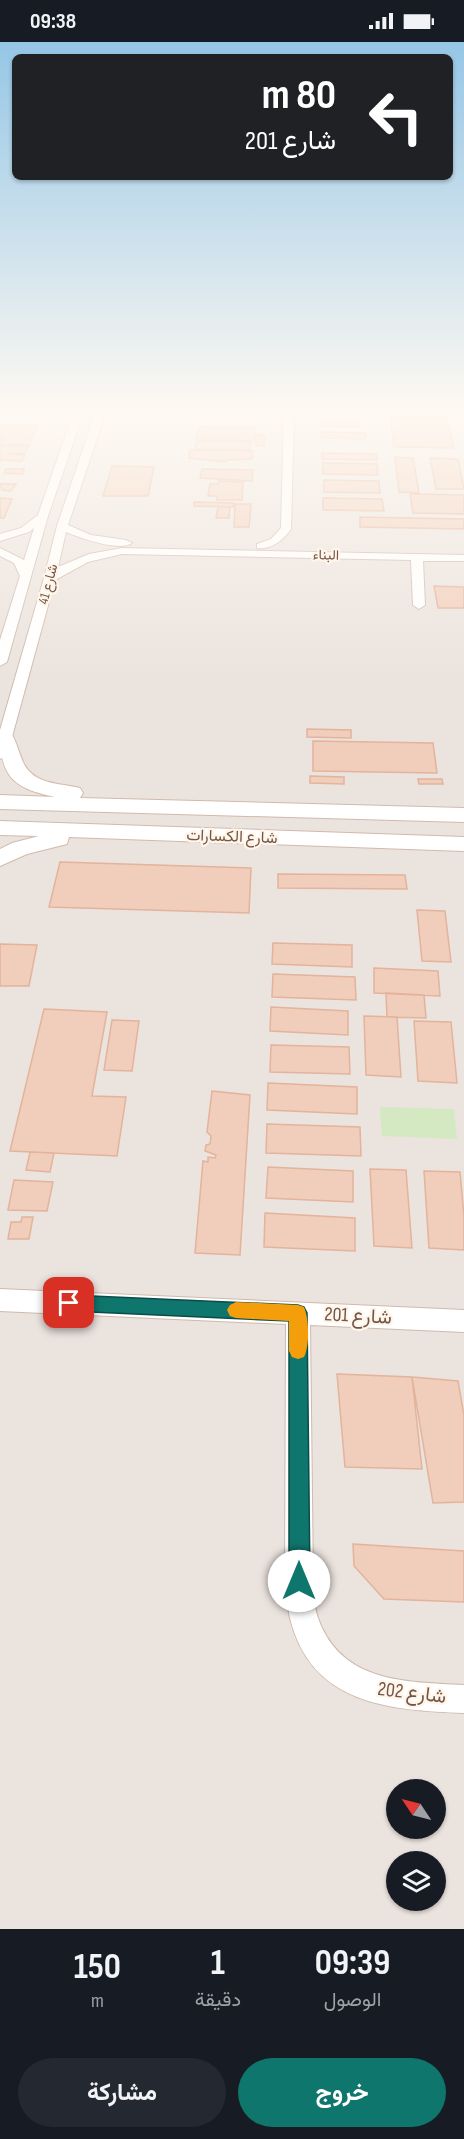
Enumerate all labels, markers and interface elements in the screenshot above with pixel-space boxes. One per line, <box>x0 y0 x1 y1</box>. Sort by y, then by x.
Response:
text: 09:38 <box>30 8 76 35</box>
text: 80 m <box>262 70 336 121</box>
icon: left <box>357 78 435 156</box>
text: شارع 201 <box>245 125 336 157</box>
street label: البناء <box>313 546 339 564</box>
street label: شارع 41 <box>34 562 63 607</box>
street label: شارع الكسارات <box>186 826 278 849</box>
pin <box>43 1277 94 1328</box>
icon: arrive <box>52 1286 85 1319</box>
street label: شارع 201 <box>324 1302 392 1331</box>
position arrow <box>267 1549 331 1613</box>
street label: شارع 202 <box>376 1677 448 1710</box>
north arrow <box>386 1779 446 1839</box>
map controls <box>386 1779 446 1911</box>
button: layers <box>386 1851 446 1911</box>
text: 1 <box>211 1942 225 1985</box>
text: 09:39 <box>315 1942 390 1985</box>
text: 150 <box>74 1946 121 1989</box>
text: دقيقة <box>195 1988 241 2012</box>
text: الوصول <box>324 1988 381 2012</box>
text: m <box>91 1989 104 2013</box>
button: مشاركة <box>18 2058 226 2127</box>
button: خروج <box>238 2058 446 2127</box>

